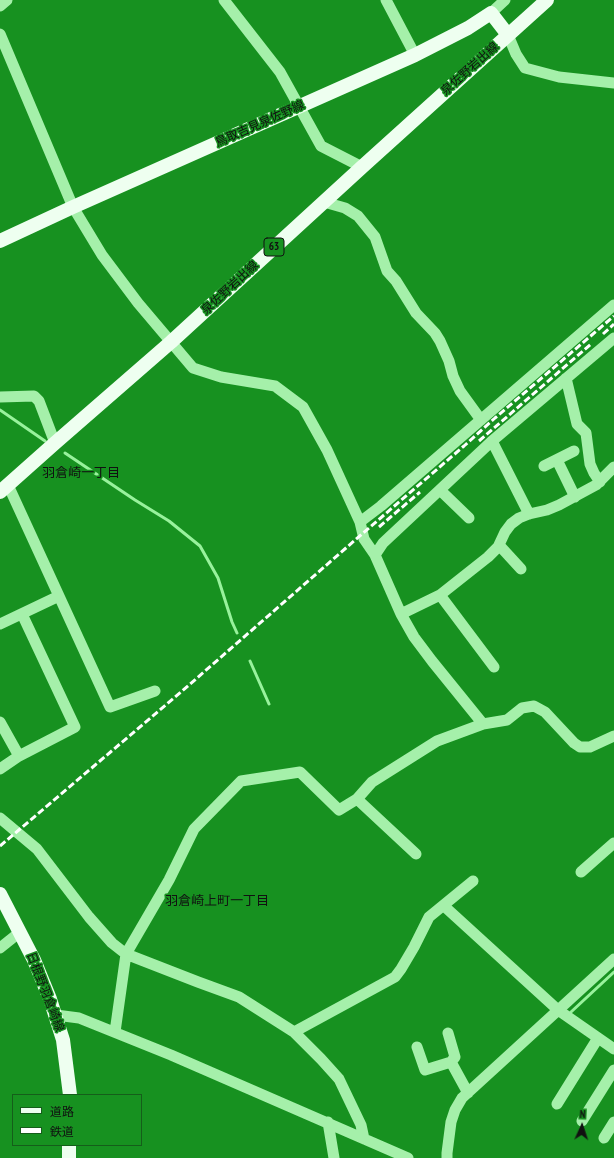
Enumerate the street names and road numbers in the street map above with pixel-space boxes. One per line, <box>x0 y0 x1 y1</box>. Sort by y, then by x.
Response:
street label: 泉佐野岩出線 <box>438 40 502 98</box>
street label: 鳥取吉見泉佐野線 <box>213 98 307 150</box>
road number: 63 <box>264 238 284 256</box>
street label: 泉佐野岩出線 <box>199 258 261 318</box>
street label: 日根野羽倉崎線 <box>23 950 67 1034</box>

